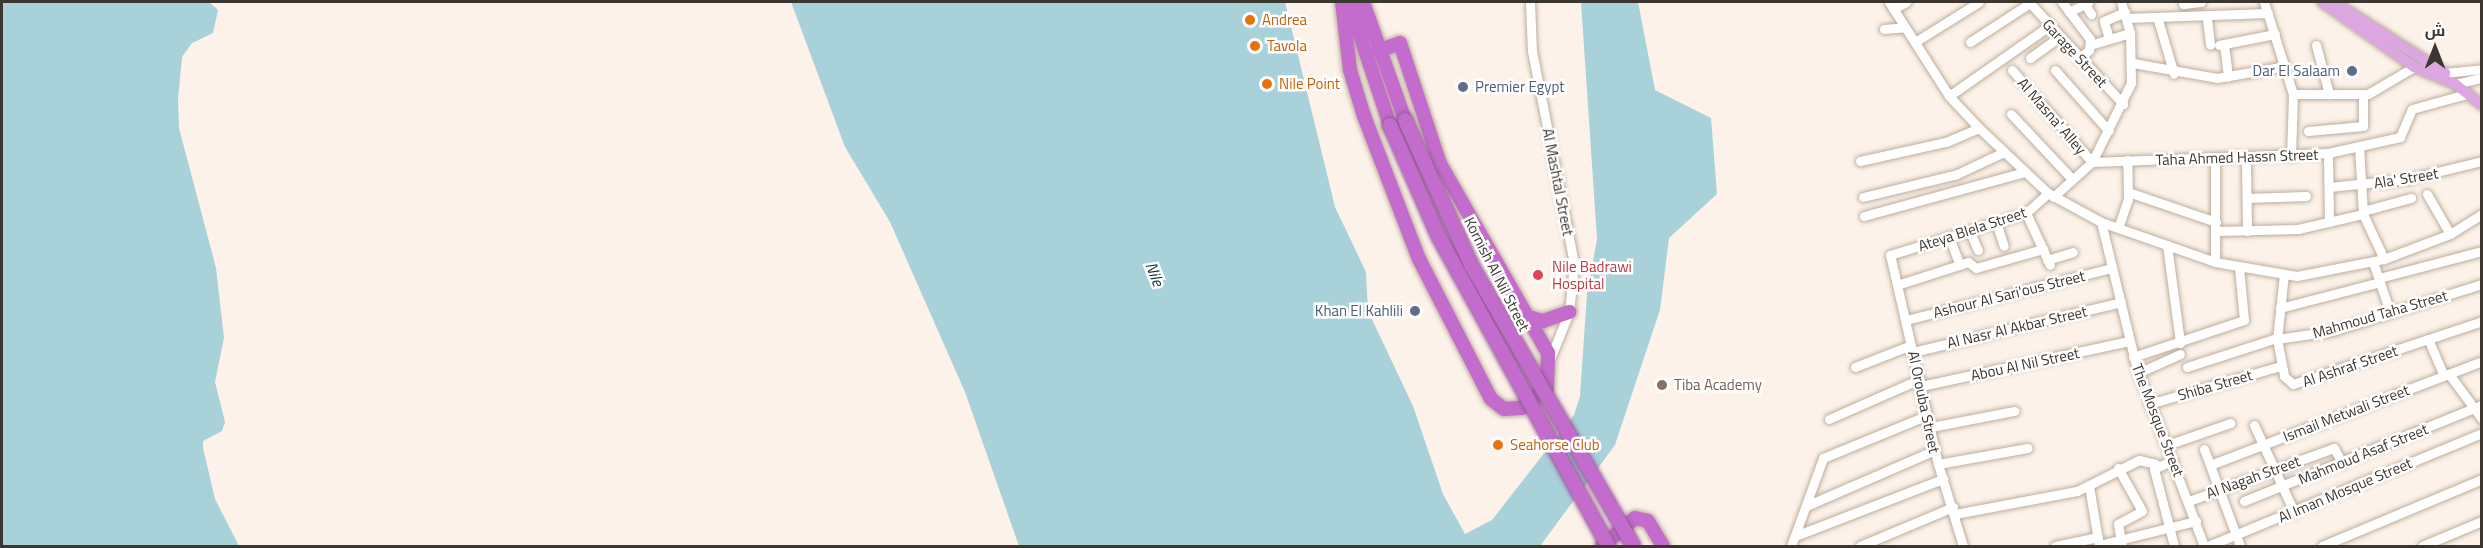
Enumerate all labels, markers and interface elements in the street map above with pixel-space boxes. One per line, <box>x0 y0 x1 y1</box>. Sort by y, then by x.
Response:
place label: Andrea <box>1262 11 1307 29</box>
marker: Andrea <box>1243 13 1257 27</box>
street label: Garage Street <box>2039 15 2111 91</box>
north arrow <box>2405 18 2465 78</box>
text: ش <box>2425 18 2445 42</box>
place label: Tavola <box>1267 37 1307 55</box>
marker: Tavola <box>1248 39 1262 53</box>
place label: Dar El Salaam <box>2253 62 2340 80</box>
marker: Dar El Salaam <box>2345 64 2359 78</box>
street label: Al Masna' Alley <box>2014 74 2090 158</box>
place label: Nile Point <box>1279 75 1340 93</box>
marker: Nile Point <box>1260 77 1274 91</box>
place label: Premier Egypt <box>1475 78 1565 96</box>
marker: Premier Egypt <box>1456 80 1470 94</box>
street label: Al Mashtal Street <box>1539 127 1577 237</box>
street label: Taha Ahmed Hassn Street <box>2155 145 2319 169</box>
street label: Ala' Street <box>2373 164 2439 192</box>
street label: Ateya Blela Street <box>1916 203 2028 255</box>
street label: Kornish Al Nil Street <box>1460 214 1534 334</box>
place label: Nile Badrawi Hospital <box>1552 257 1632 292</box>
water label: Nile <box>1142 259 1168 289</box>
marker: Nile Badrawi Hospital <box>1529 266 1547 284</box>
street label: Ashour Al Sari'ous Street <box>1931 266 2087 322</box>
street label: Mahmoud Taha Street <box>2311 286 2449 342</box>
place label: Khan El Kahlili <box>1315 302 1403 320</box>
street label: Al Nasr Al Akbar Street <box>1945 302 2089 352</box>
marker: Khan El Kahlili <box>1408 304 1422 318</box>
street label: Al Ashraf Street <box>2300 341 2400 391</box>
street label: Abou Al Nil Street <box>1969 344 2081 384</box>
street label: Al Orouba Street <box>1904 349 1944 455</box>
street label: The Mosque Street <box>2128 361 2188 479</box>
street label: Shiba Street <box>2176 366 2254 404</box>
place label: Tiba Academy <box>1674 376 1762 394</box>
marker: Tiba Academy <box>1655 378 1669 392</box>
street label: Ismail Metwali Street <box>2280 381 2412 445</box>
street label: Mahmoud Asaf Street <box>2296 420 2430 488</box>
place label: Seahorse Club <box>1510 436 1600 454</box>
marker: Seahorse Club <box>1491 438 1505 452</box>
street label: Al Nagah Street <box>2204 452 2302 502</box>
street label: Al Iman Mosque Street <box>2275 454 2415 526</box>

